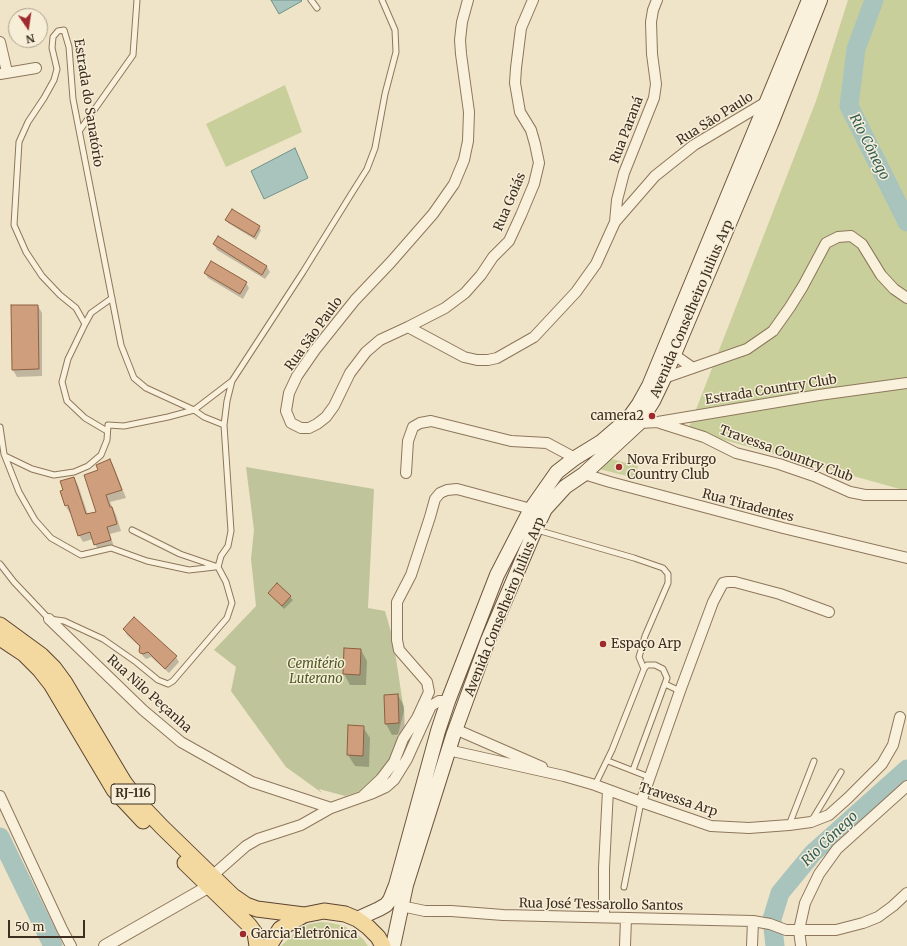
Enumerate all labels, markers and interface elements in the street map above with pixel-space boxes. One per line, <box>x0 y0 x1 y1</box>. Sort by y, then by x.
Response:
north arrow <box>8 8 48 48</box>
text: N <box>25 31 36 47</box>
street label: Estrada do Sanatório <box>70 38 106 168</box>
street label: Rua São Paulo <box>674 89 756 149</box>
street label: Rua Paraná <box>607 94 647 166</box>
water label: Rio Cônego <box>845 111 893 183</box>
street label: Rua Goiás <box>491 170 529 234</box>
street label: Avenida Conselheiro Julius Arp <box>647 218 737 400</box>
street label: Rua São Paulo <box>282 294 346 374</box>
street label: Estrada Country Club <box>704 372 838 408</box>
place label: camera2 <box>590 408 644 424</box>
marker: camera2 <box>647 411 657 421</box>
street label: Travessa Country Club <box>717 423 855 485</box>
place label: Nova Friburgo Country Club <box>627 452 716 483</box>
marker: Nova Friburgo Country Club <box>614 462 624 472</box>
street label: Rua Tiradentes <box>700 486 796 526</box>
street label: Avenida Conselheiro Julius Arp <box>462 515 548 699</box>
place label: Espaço Arp <box>611 636 681 652</box>
marker: Espaço Arp <box>598 639 608 649</box>
street label: Rua Nilo Peçanha <box>103 652 195 736</box>
park label: Cemitério Luterano <box>287 656 345 687</box>
street label: Travessa Arp <box>637 780 719 820</box>
road number: RJ-116 <box>111 784 155 804</box>
water label: Rio Cônego <box>798 808 862 870</box>
street label: Rua José Tessarollo Santos <box>519 896 683 914</box>
scale bar <box>10 912 87 938</box>
text: 50 m <box>15 919 44 934</box>
place label: Garcia Eletrônica <box>251 926 357 942</box>
marker: Garcia Eletrônica <box>238 929 248 939</box>

